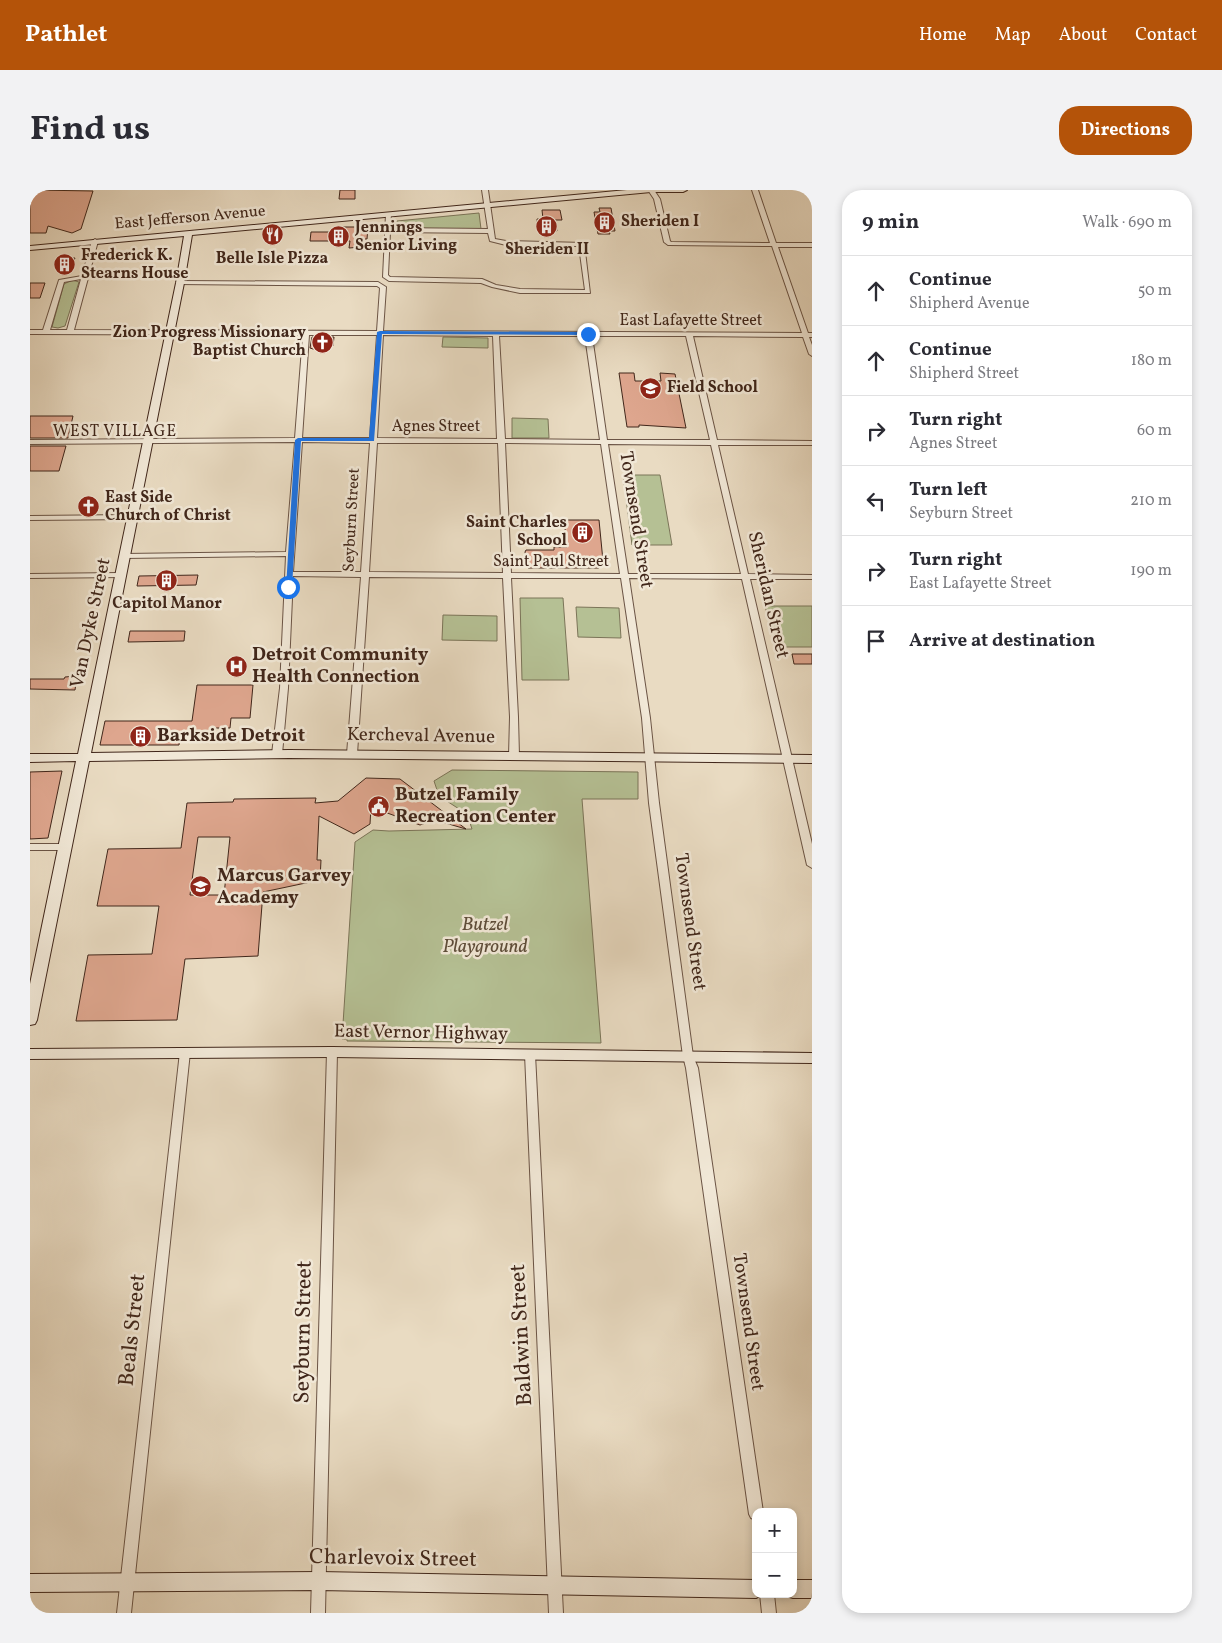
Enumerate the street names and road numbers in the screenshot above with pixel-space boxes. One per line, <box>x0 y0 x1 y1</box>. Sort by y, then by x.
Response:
street label: East Jefferson Avenue <box>114 200 266 236</box>
street label: East Lafayette Street <box>620 310 763 332</box>
street label: Agnes Street <box>392 416 481 438</box>
street label: Townsend Street <box>612 450 660 591</box>
street label: Seyburn Street <box>338 467 366 573</box>
street label: Sheridan Street <box>741 529 795 661</box>
street label: Saint Paul Street <box>493 551 609 573</box>
street label: Van Dyke Street <box>64 555 118 691</box>
street label: Kercheval Avenue <box>347 722 495 750</box>
street label: Townsend Street <box>667 852 713 993</box>
street label: East Vernor Highway <box>334 1018 508 1048</box>
street label: Townsend Street <box>725 1252 771 1393</box>
street label: Seyburn Street <box>287 1260 321 1404</box>
street label: Baldwin Street <box>503 1263 541 1407</box>
street label: Beals Street <box>112 1272 154 1388</box>
street label: Charlevoix Street <box>309 1542 477 1576</box>

